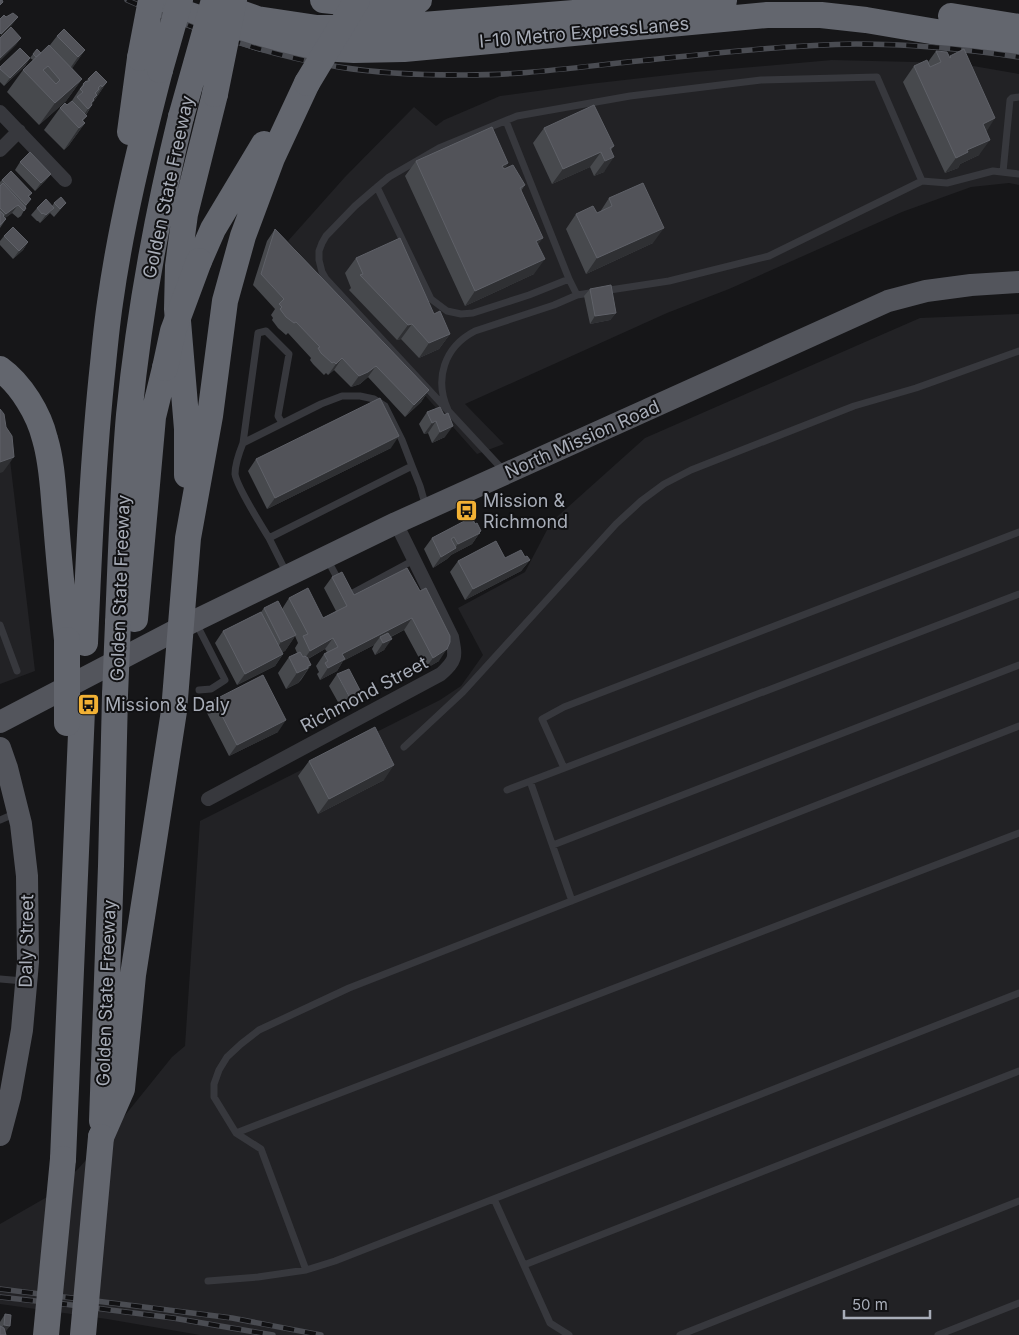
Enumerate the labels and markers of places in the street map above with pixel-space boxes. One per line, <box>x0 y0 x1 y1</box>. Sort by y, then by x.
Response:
place label: Mission & Richmond <box>483 490 568 532</box>
bus stop icon: Mission & Richmond <box>455 498 479 522</box>
bus stop icon: Mission & Daly <box>77 692 101 716</box>
place label: Mission & Daly <box>105 694 230 715</box>

